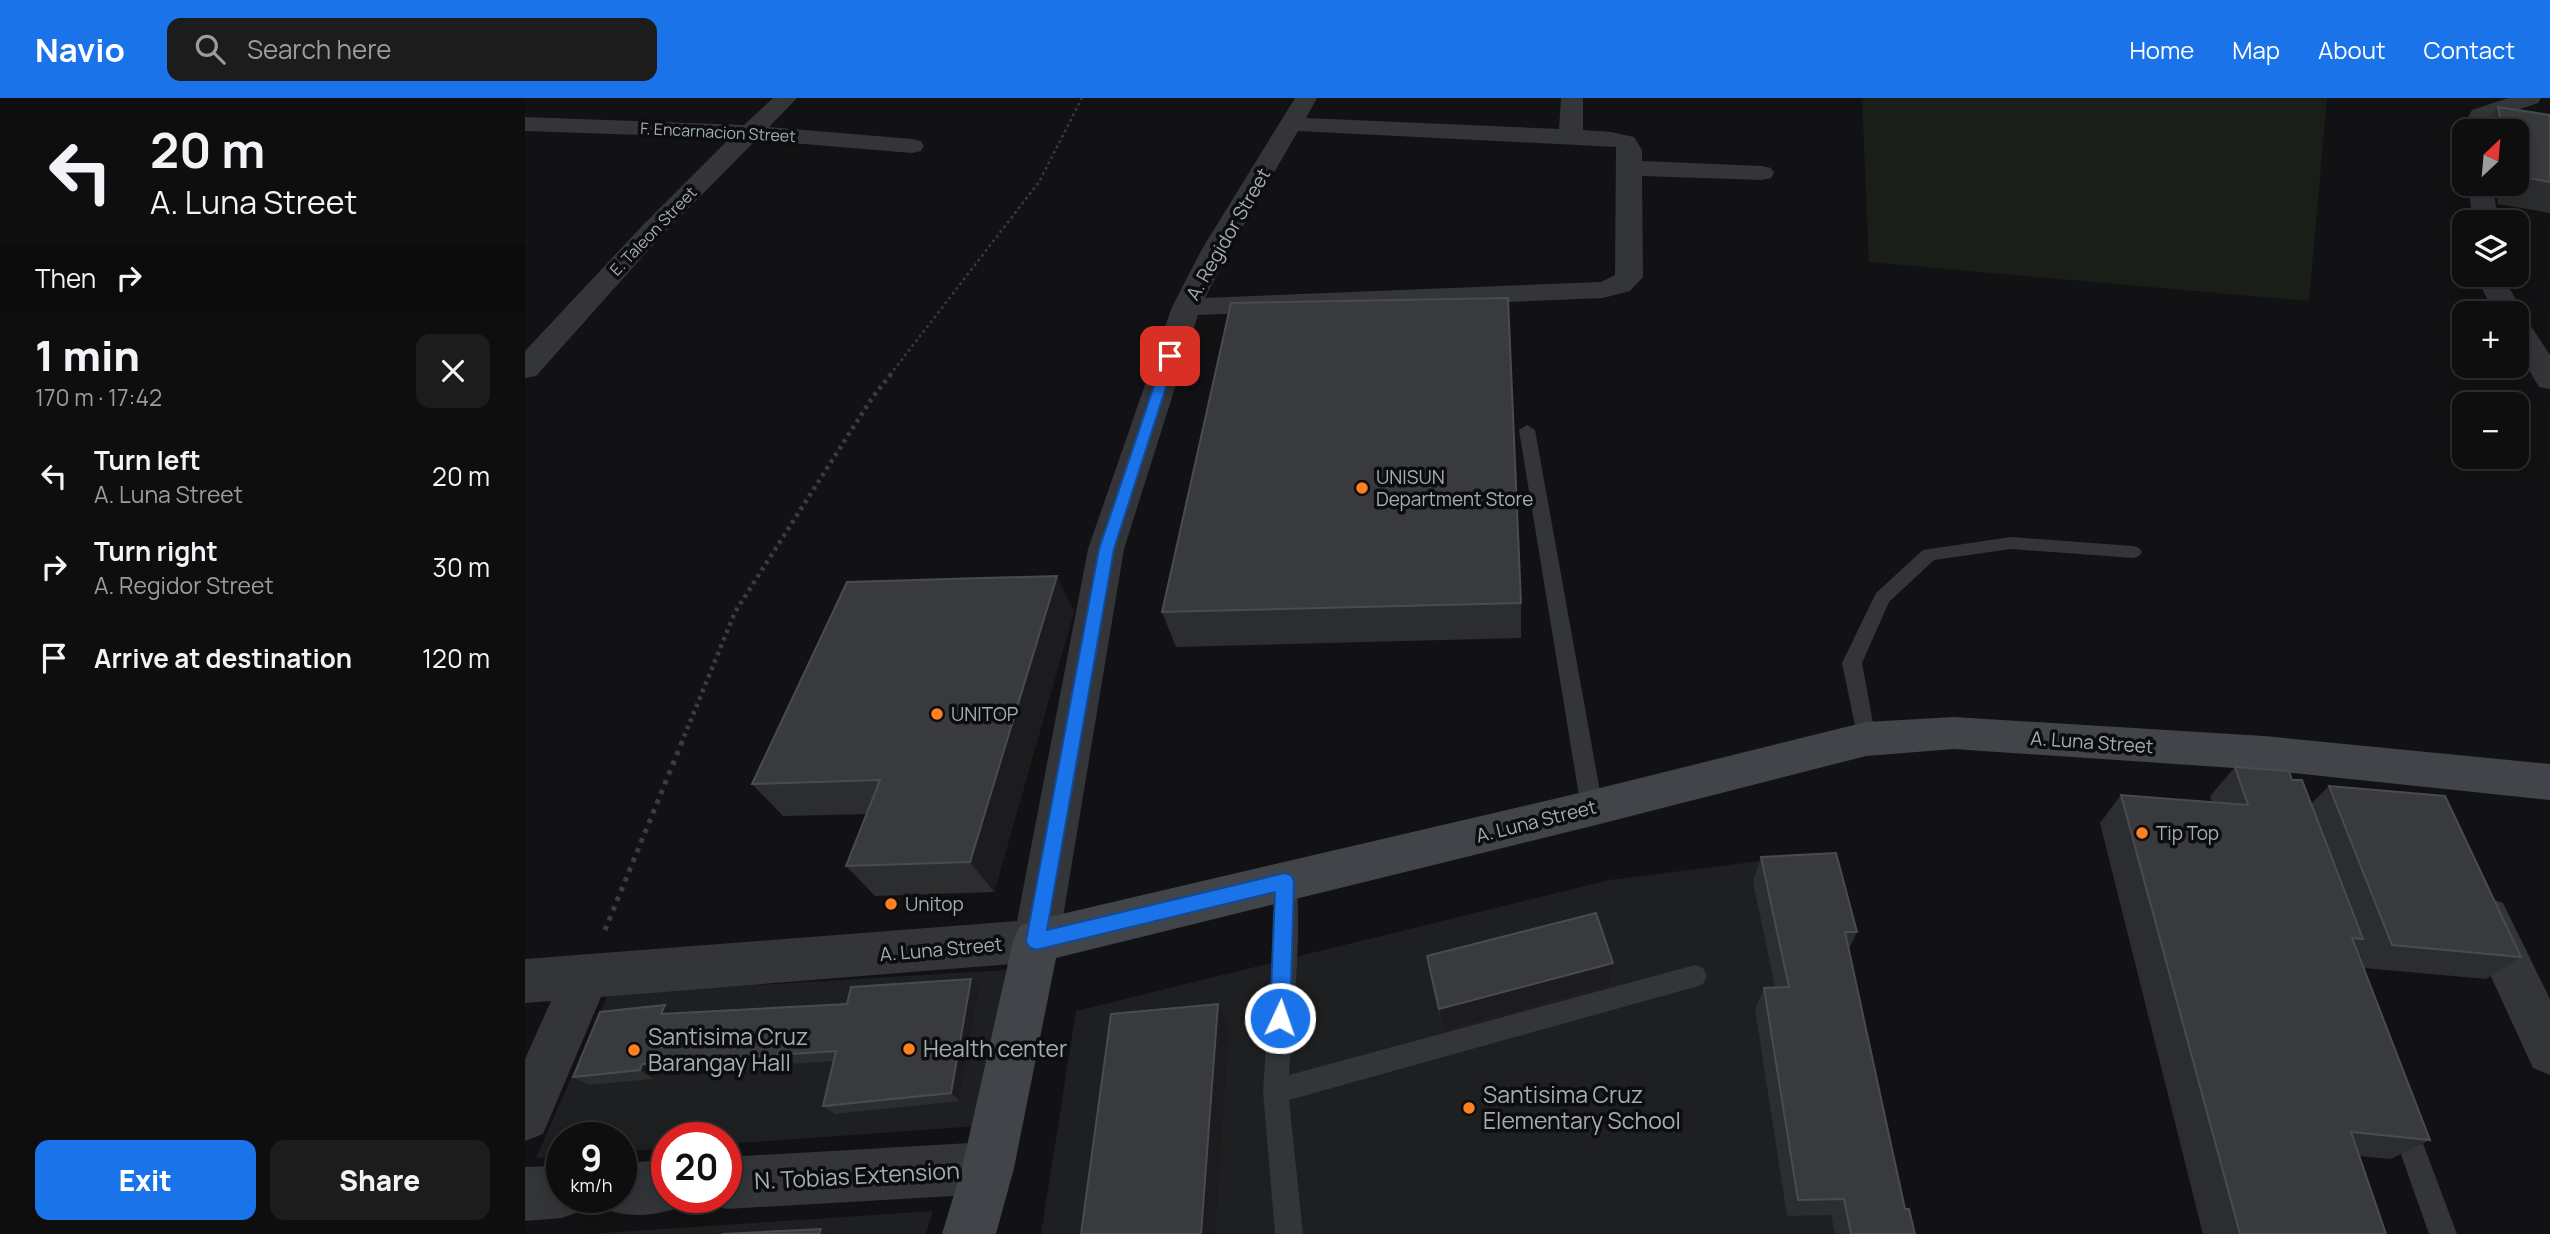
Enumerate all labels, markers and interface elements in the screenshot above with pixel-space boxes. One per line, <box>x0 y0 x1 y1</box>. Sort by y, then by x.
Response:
search box <box>167 18 657 81</box>
text: Navio <box>35 27 125 72</box>
icon: search <box>191 30 229 68</box>
text: Search here <box>247 31 391 67</box>
text: Home <box>2129 33 2194 66</box>
text: Map <box>2232 33 2280 66</box>
text: About <box>2318 33 2386 66</box>
text: Contact <box>2424 33 2515 66</box>
text: 20 m <box>150 116 265 183</box>
street label: F. Encarnacion Street <box>640 117 796 147</box>
north arrow <box>2452 119 2529 196</box>
map controls <box>2452 119 2529 469</box>
icon: left <box>35 126 126 217</box>
street label: A. Regidor Street <box>1180 163 1276 305</box>
text: A. Luna Street <box>150 180 357 224</box>
street label: E. Taleon Street <box>605 182 701 280</box>
button: layers <box>2452 210 2529 287</box>
icon: right <box>110 259 148 297</box>
text: Then <box>35 260 96 296</box>
button: + <box>2452 301 2529 378</box>
text: 1 min <box>35 326 140 384</box>
pin <box>1140 326 1200 386</box>
button: close <box>416 334 490 408</box>
icon: arrive <box>1151 337 1189 375</box>
text: 170 m · 17:42 <box>35 381 162 413</box>
button: − <box>2452 392 2529 469</box>
text: Turn left <box>94 442 201 478</box>
icon: left <box>35 457 73 495</box>
text: 20 m <box>432 458 490 494</box>
place label: UNISUN Department Store <box>1376 464 1533 512</box>
text: A. Luna Street <box>94 478 243 510</box>
marker: UNISUN Department Store <box>1354 480 1370 496</box>
text: Turn right <box>94 533 218 569</box>
icon: right <box>35 548 73 586</box>
text: 30 m <box>433 549 490 585</box>
text: A. Regidor Street <box>94 569 274 601</box>
icon: arrive <box>35 639 73 677</box>
text: Arrive at destination <box>94 640 352 676</box>
text: 120 m <box>422 640 490 676</box>
place label: UNITOP <box>951 701 1018 727</box>
marker: UNITOP <box>929 706 945 722</box>
street label: A. Luna Street <box>2030 725 2154 759</box>
street label: A. Luna Street <box>1473 793 1599 849</box>
place label: Tip Top <box>2156 820 2219 846</box>
marker: Tip Top <box>2134 825 2150 841</box>
place label: Unitop <box>905 891 964 917</box>
marker: Unitop <box>883 896 899 912</box>
street label: A. Luna Street <box>879 931 1003 967</box>
position arrow <box>1243 981 1317 1055</box>
place label: Santisima Cruz Barangay Hall <box>648 1020 808 1078</box>
place label: Health center <box>923 1032 1067 1064</box>
marker: Health center <box>901 1041 917 1057</box>
marker: Santisima Cruz Barangay Hall <box>626 1042 642 1058</box>
place label: Santisima Cruz Elementary School <box>1483 1078 1681 1136</box>
marker: Santisima Cruz Elementary School <box>1461 1100 1477 1116</box>
speed limit sign: 20 <box>651 1122 742 1213</box>
text: 9 <box>581 1134 602 1182</box>
button: Exit <box>35 1140 256 1220</box>
button: Share <box>270 1140 490 1220</box>
street label: N. Tobias Extension <box>753 1154 960 1196</box>
text: km/h <box>571 1173 612 1197</box>

